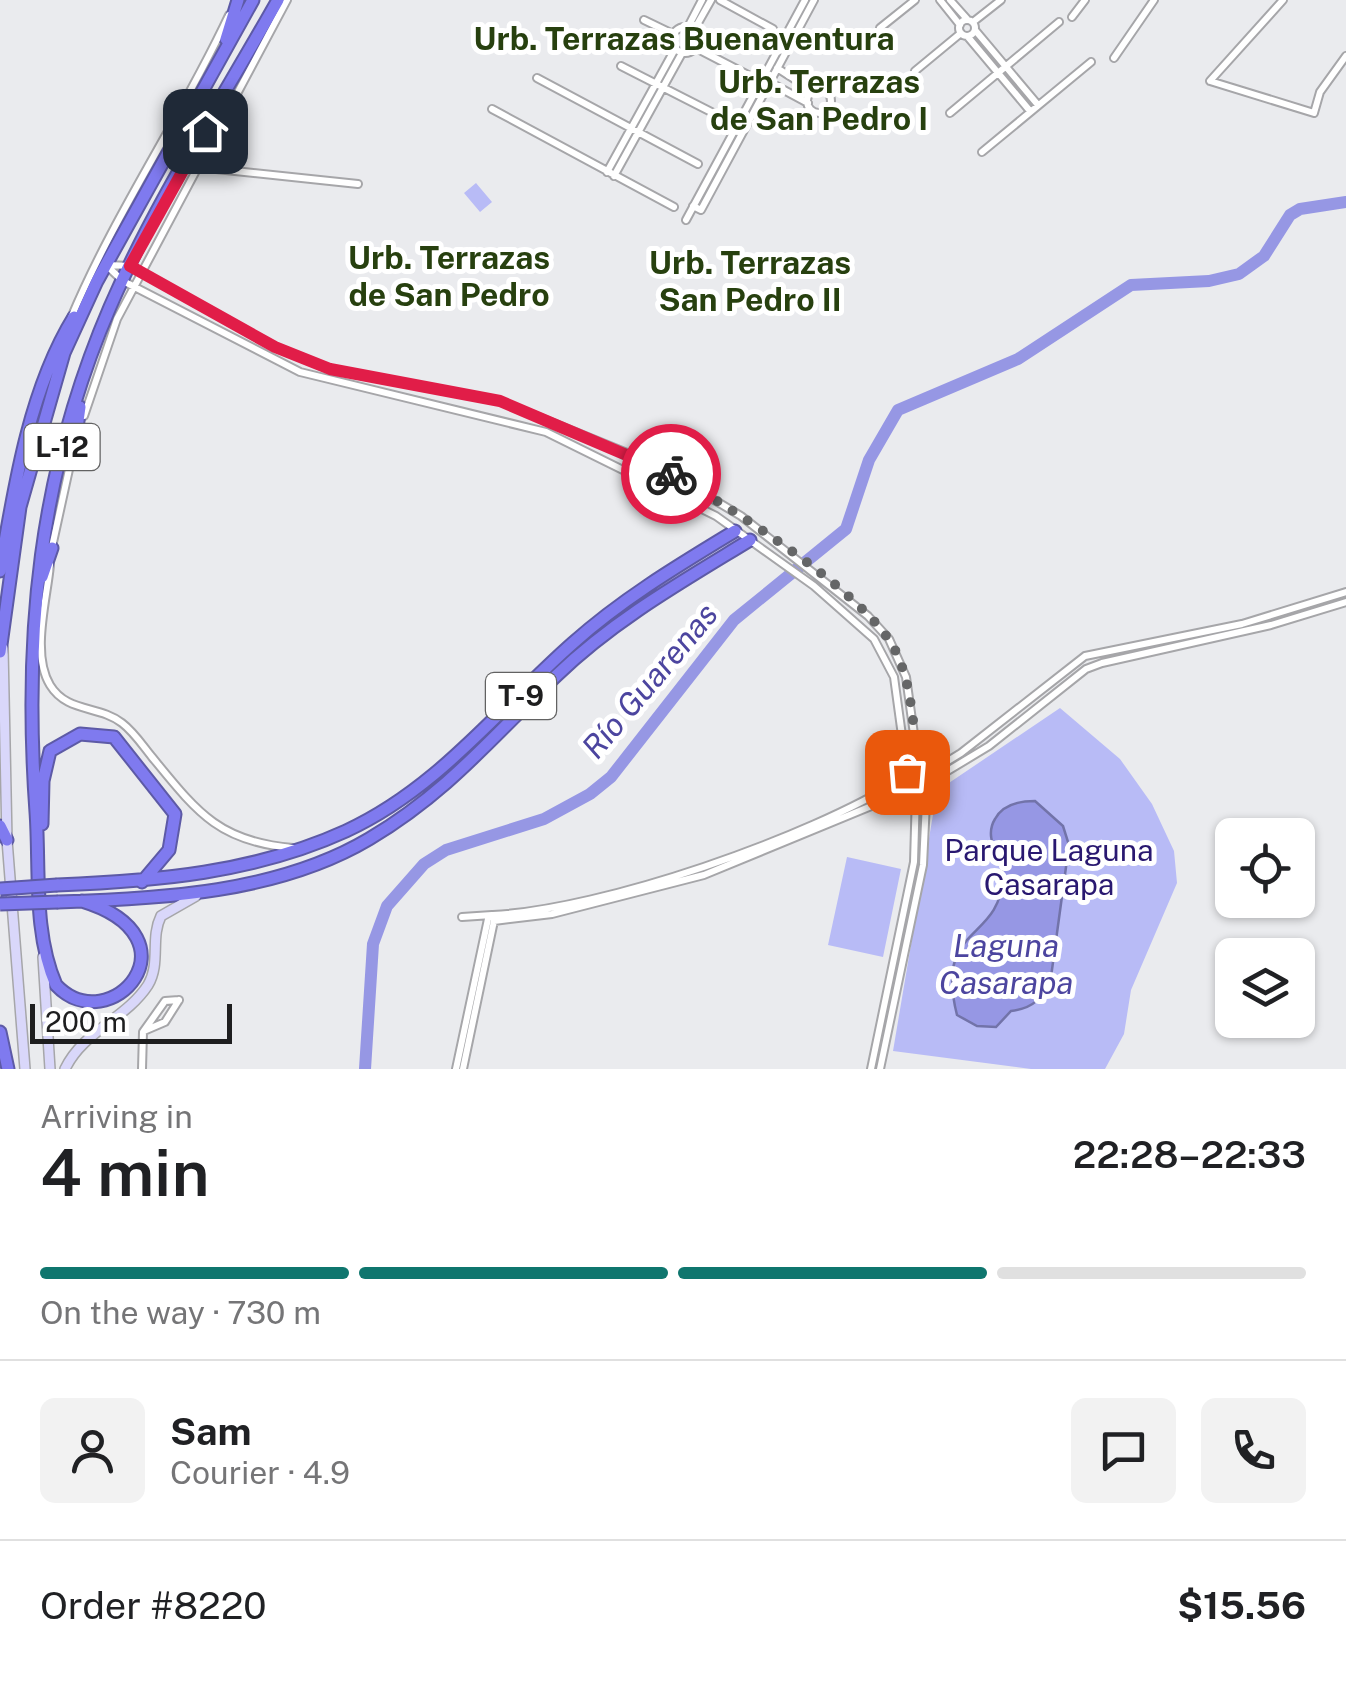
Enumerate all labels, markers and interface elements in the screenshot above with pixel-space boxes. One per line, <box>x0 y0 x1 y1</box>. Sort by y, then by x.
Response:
district label: Urb. Terrazas Buenaventura <box>473 20 895 57</box>
district label: Urb. Terrazas de San Pedro I <box>710 63 928 137</box>
pin <box>163 89 248 174</box>
icon: home <box>178 104 233 159</box>
district label: Urb. Terrazas de San Pedro <box>348 239 550 313</box>
district label: Urb. Terrazas San Pedro II <box>649 244 851 318</box>
road number: L-12 <box>24 424 100 470</box>
courier <box>621 424 721 524</box>
icon: bike <box>644 447 699 502</box>
water label: Río Guarenas <box>574 596 725 766</box>
road number: T-9 <box>486 673 556 719</box>
pin <box>865 730 950 815</box>
icon: bag <box>880 745 935 800</box>
map controls <box>1215 818 1315 1038</box>
button: locate <box>1215 818 1315 918</box>
park label: Parque Laguna Casarapa <box>944 832 1154 902</box>
water label: Laguna Casarapa <box>939 927 1073 1001</box>
button: layers <box>1215 938 1315 1038</box>
scale bar <box>30 999 232 1044</box>
text: 200 m <box>45 1005 127 1038</box>
text: Arriving in <box>40 1098 193 1135</box>
text: 22:28–22:33 <box>1073 1132 1306 1177</box>
text: 4 min <box>40 1134 209 1211</box>
text: On the way · 730 m <box>40 1294 321 1331</box>
button: person <box>40 1398 145 1503</box>
button: chat <box>1071 1398 1176 1503</box>
button: phone <box>1201 1398 1306 1503</box>
text: Sam <box>170 1409 252 1454</box>
text: Courier · 4.9 <box>170 1454 350 1491</box>
text: Order #8220 <box>40 1583 267 1628</box>
text: $15.56 <box>1177 1583 1306 1628</box>

